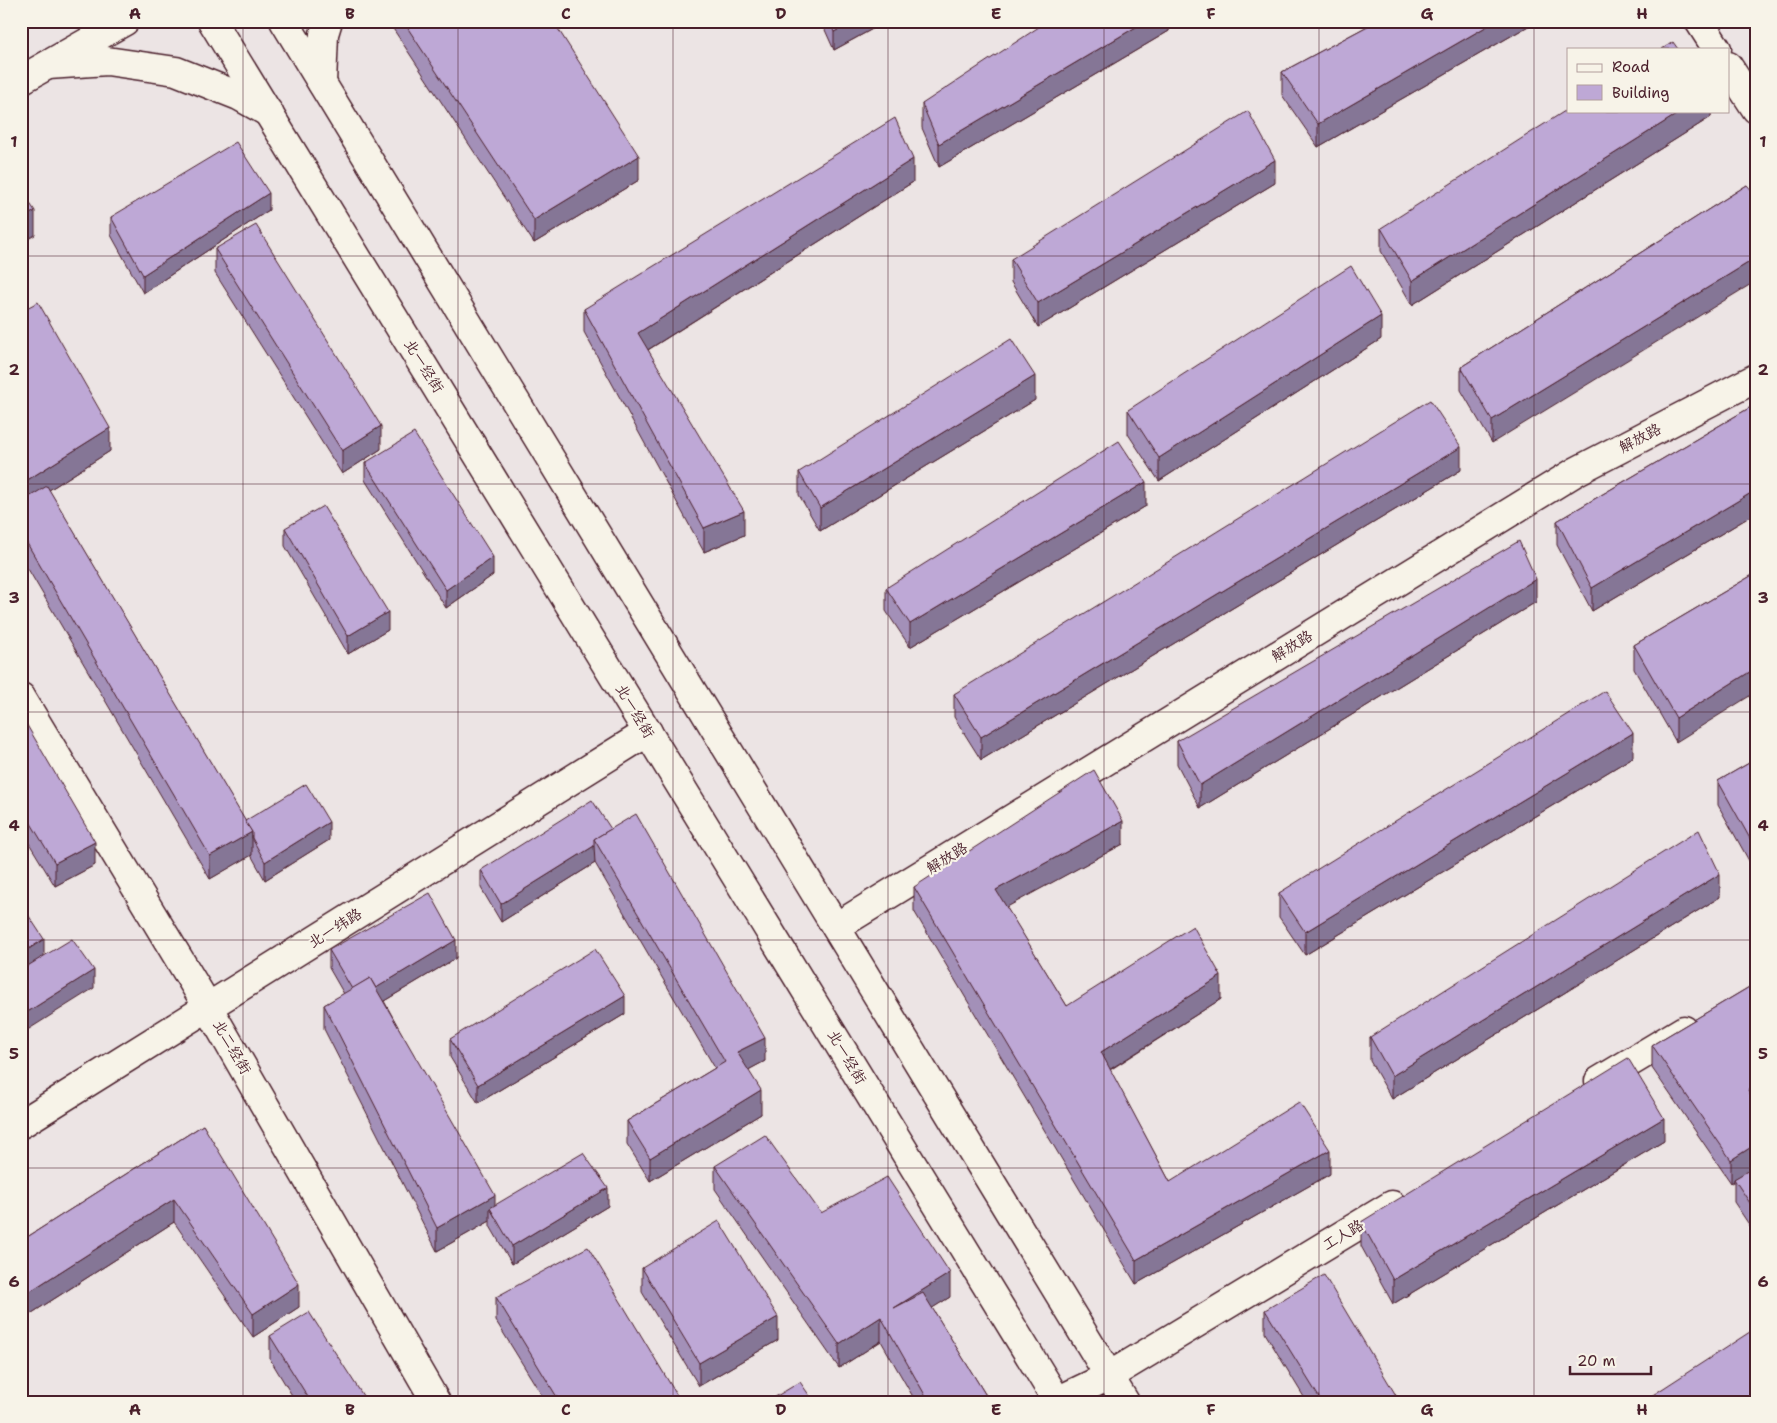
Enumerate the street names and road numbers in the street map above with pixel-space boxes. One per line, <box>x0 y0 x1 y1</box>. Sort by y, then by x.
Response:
street label: 北一经街 <box>400 335 448 397</box>
street label: 解放路 <box>1615 419 1665 457</box>
street label: 解放路 <box>1268 626 1316 666</box>
street label: 北一经街 <box>611 680 659 742</box>
street label: 解放路 <box>923 838 971 878</box>
street label: 北一纬路 <box>304 904 366 952</box>
street label: 北二经街 <box>208 1016 256 1078</box>
street label: 北一经街 <box>823 1026 871 1088</box>
street label: 工人路 <box>1319 1215 1367 1255</box>

